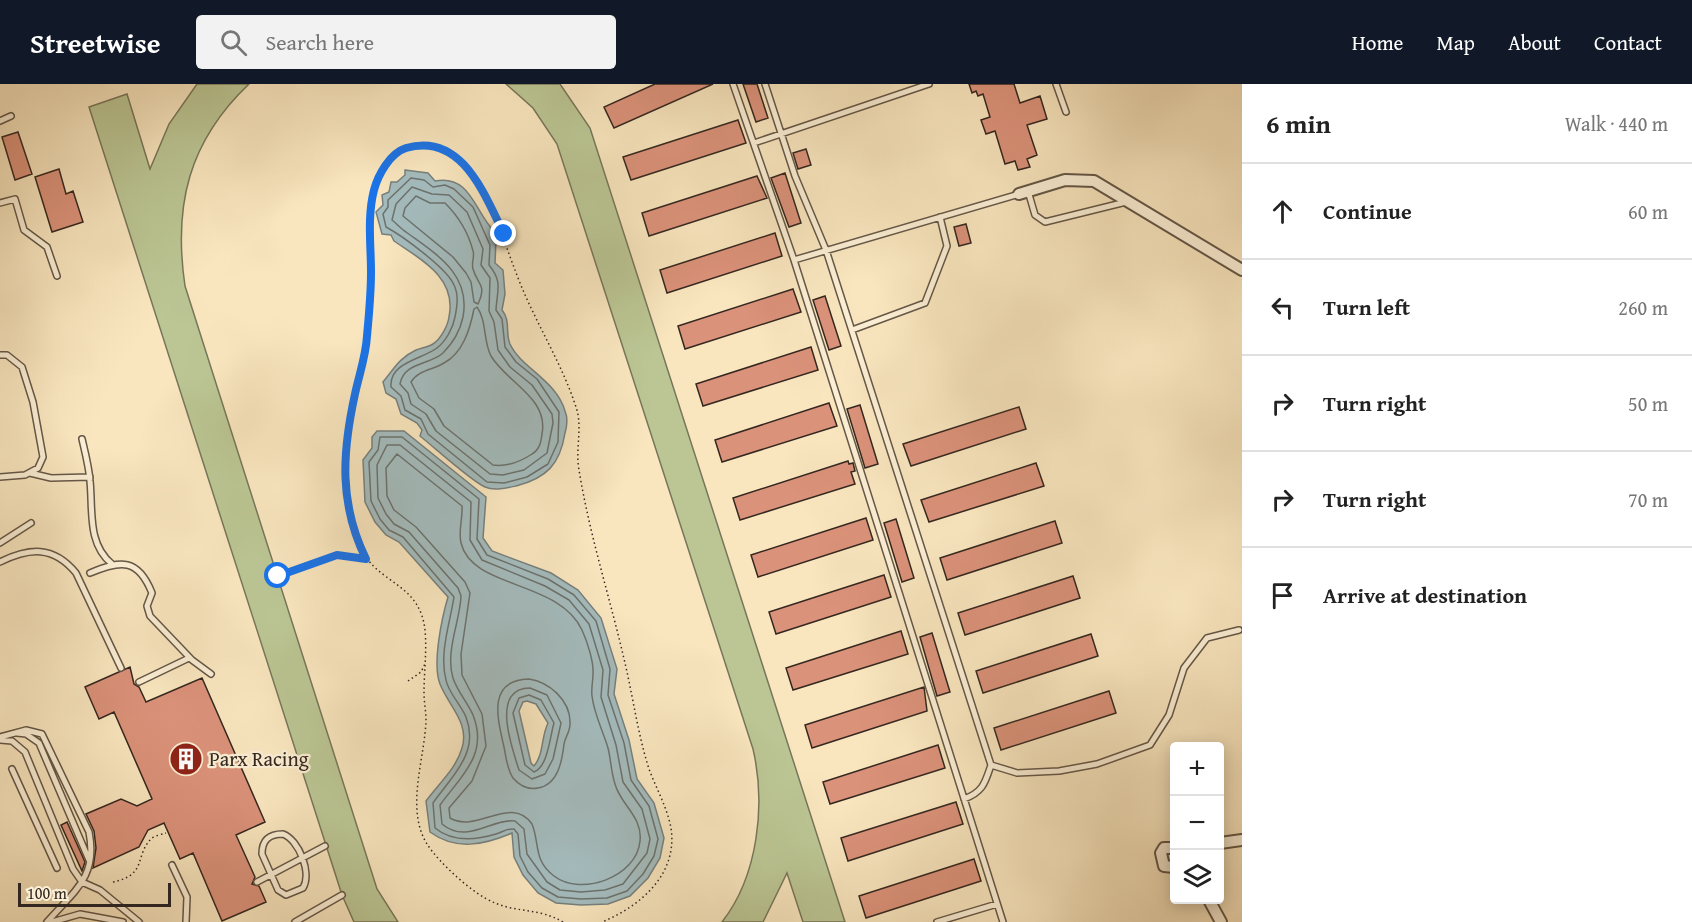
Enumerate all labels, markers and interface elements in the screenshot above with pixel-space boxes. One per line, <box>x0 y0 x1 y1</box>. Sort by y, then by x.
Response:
search box <box>196 15 616 69</box>
text: Streetwise <box>30 22 160 63</box>
icon: search <box>217 26 250 59</box>
text: Search here <box>265 26 374 58</box>
text: Home <box>1352 27 1403 58</box>
text: Map <box>1436 27 1475 58</box>
text: About <box>1508 27 1561 58</box>
text: Contact <box>1594 27 1662 58</box>
text: 6 min <box>1266 104 1331 143</box>
text: Walk · 440 m <box>1565 109 1668 138</box>
icon: ahead <box>1266 195 1299 228</box>
text: Continue <box>1323 195 1412 227</box>
text: 60 m <box>1628 197 1668 226</box>
route end <box>490 220 516 246</box>
icon: left <box>1266 291 1299 324</box>
text: Turn left <box>1323 291 1410 323</box>
text: 260 m <box>1618 293 1668 322</box>
icon: right <box>1266 387 1299 420</box>
text: Turn right <box>1323 387 1426 419</box>
text: 50 m <box>1628 389 1668 418</box>
icon: right <box>1266 483 1299 516</box>
text: Turn right <box>1323 483 1426 515</box>
text: 70 m <box>1628 485 1668 514</box>
route start <box>264 562 290 588</box>
icon: arrive <box>1266 579 1299 612</box>
text: Arrive at destination <box>1323 579 1527 611</box>
building icon: Parx Racing <box>168 741 204 777</box>
map controls <box>1170 742 1224 904</box>
button: + <box>1170 742 1224 796</box>
place label: Parx Racing <box>209 744 309 773</box>
button: − <box>1170 796 1224 850</box>
button: layers <box>1170 850 1224 904</box>
scale bar <box>18 880 171 908</box>
text: 100 m <box>27 881 67 905</box>

